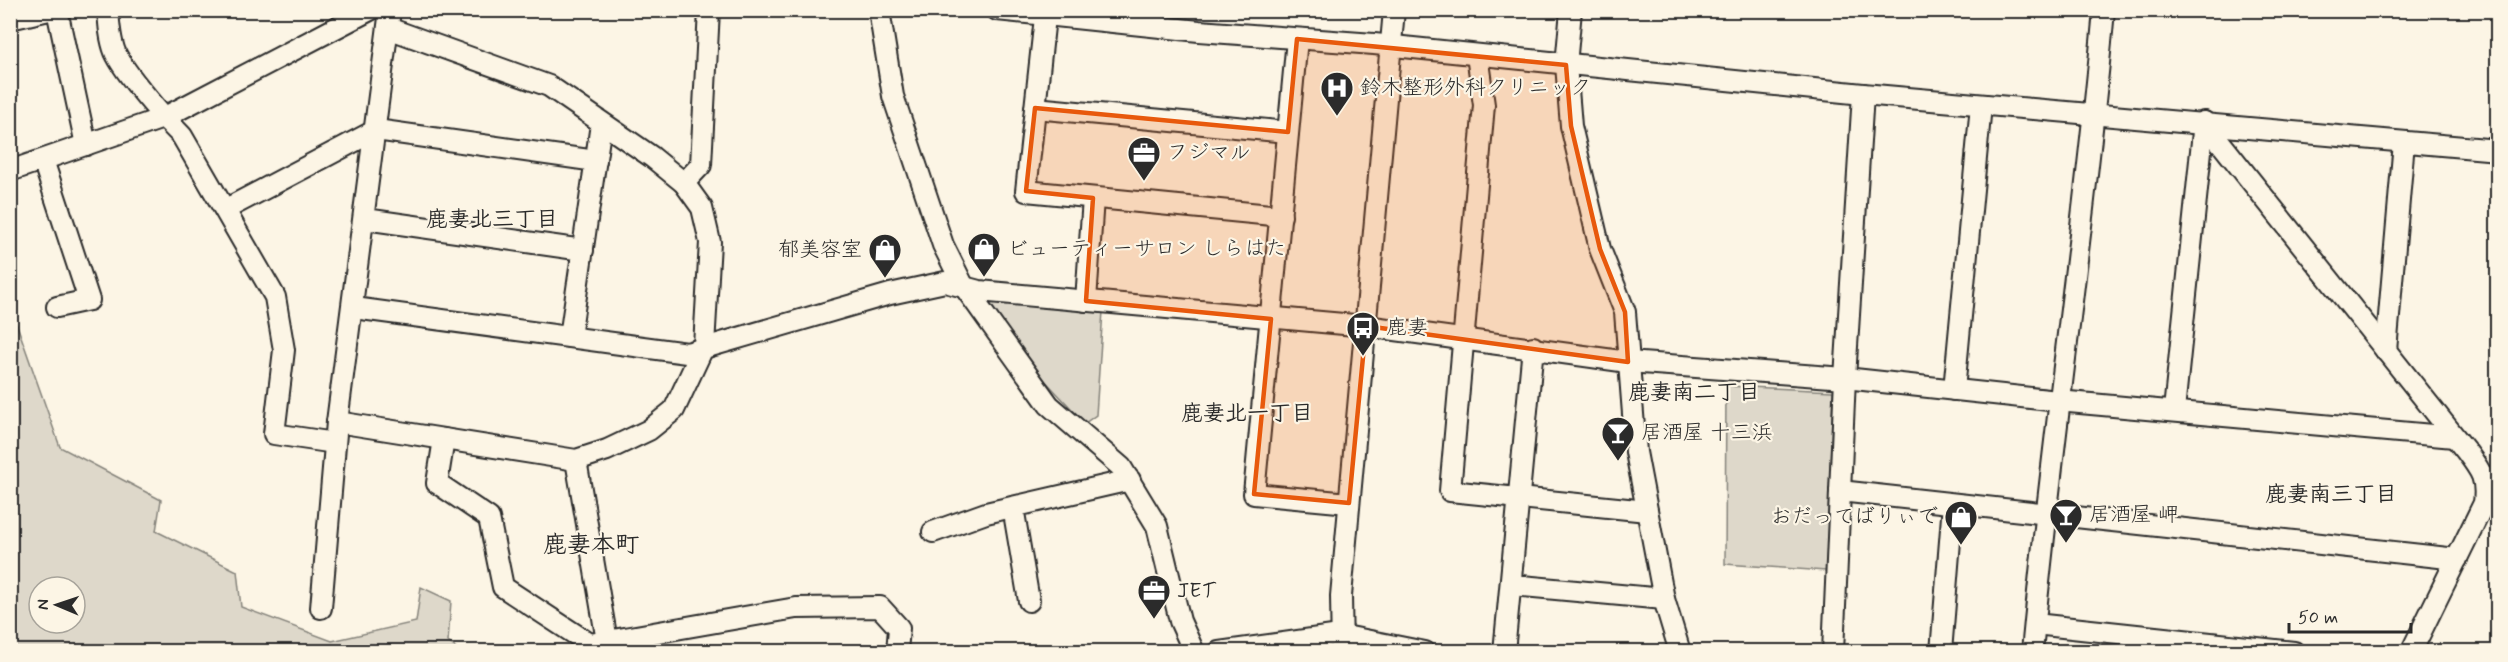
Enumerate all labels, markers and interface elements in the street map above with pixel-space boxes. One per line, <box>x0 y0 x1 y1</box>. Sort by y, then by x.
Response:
hospital icon: 鈴木整形外科クリニック <box>1319 70 1355 117</box>
place label: 鈴木整形外科クリニック <box>1360 74 1591 102</box>
office icon: フジマル <box>1126 135 1162 182</box>
place label: フジマル <box>1167 139 1251 167</box>
district label: 鹿妻北三丁目 <box>426 206 558 234</box>
shop icon: ビューティーサロン しらはた <box>966 231 1002 278</box>
shop icon: 郁美容室 <box>867 232 903 279</box>
place label: ビューティーサロン しらはた <box>1007 235 1287 263</box>
place label: 郁美容室 <box>778 236 862 264</box>
bus stop icon: 鹿妻 <box>1345 310 1381 357</box>
place label: 鹿妻 <box>1386 314 1428 342</box>
district label: 鹿妻南二丁目 <box>1628 379 1760 407</box>
district label: 鹿妻北一丁目 <box>1181 400 1313 428</box>
bar icon: 居酒屋 十三浜 <box>1600 415 1636 462</box>
place label: 居酒屋 十三浜 <box>1641 419 1773 447</box>
district label: 鹿妻南三丁目 <box>2265 481 2397 509</box>
bar icon: 居酒屋 岬 <box>2048 497 2084 544</box>
shop icon: おだってばりぃで <box>1943 499 1979 546</box>
place label: 居酒屋 岬 <box>2089 501 2179 529</box>
place label: おだってばりぃで <box>1770 503 1938 531</box>
district label: 鹿妻本町 <box>543 530 639 561</box>
office icon: JET <box>1136 573 1172 620</box>
north arrow <box>27 575 87 635</box>
place label: JET <box>1177 577 1216 605</box>
scale bar <box>2289 596 2410 634</box>
text: N <box>33 599 54 610</box>
text: 50 m <box>2298 606 2338 630</box>

